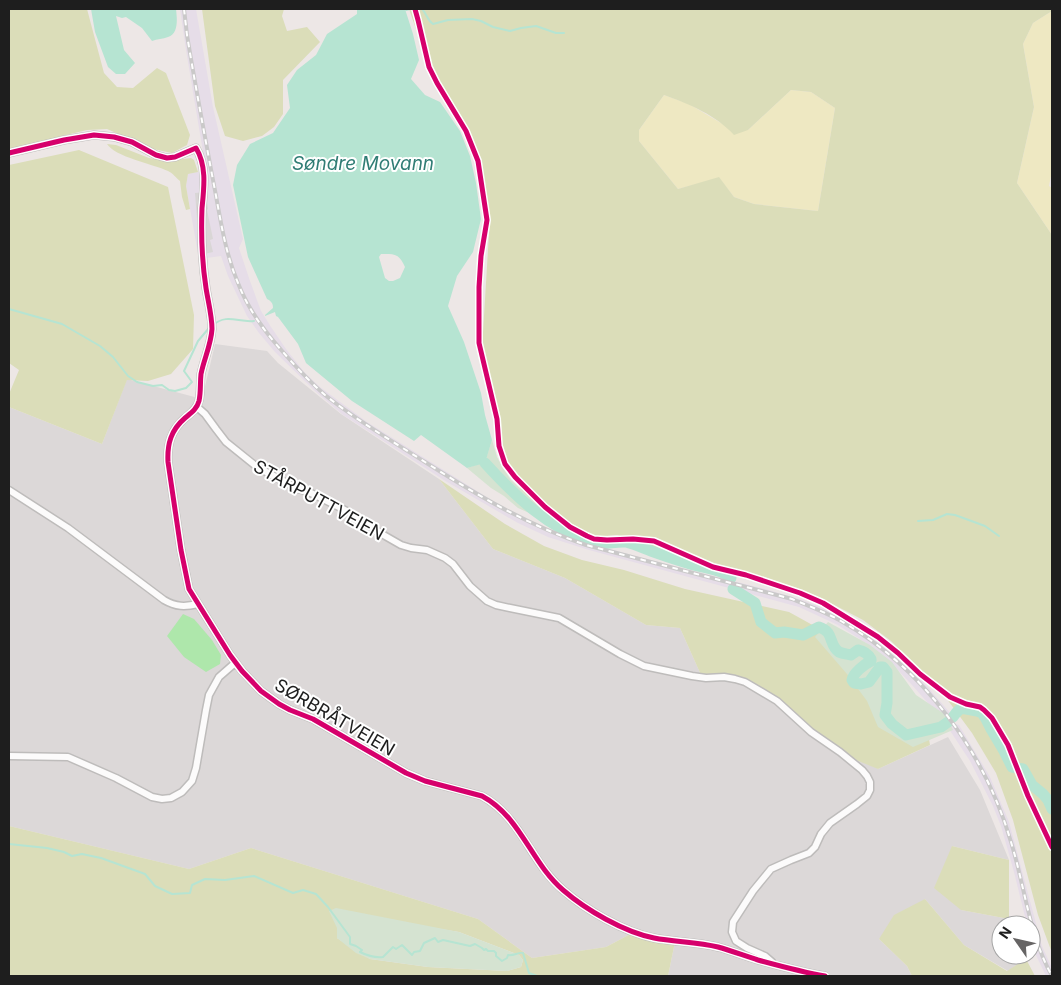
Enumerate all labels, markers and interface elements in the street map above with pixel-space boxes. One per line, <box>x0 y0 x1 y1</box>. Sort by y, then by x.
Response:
water label: Søndre Movann <box>292 152 434 175</box>
street label: STÅRPUTTVEIEN <box>250 454 389 545</box>
street label: SØRBRÅTVEIEN <box>271 672 400 760</box>
north arrow <box>991 915 1041 965</box>
text: N <box>995 923 1015 942</box>

